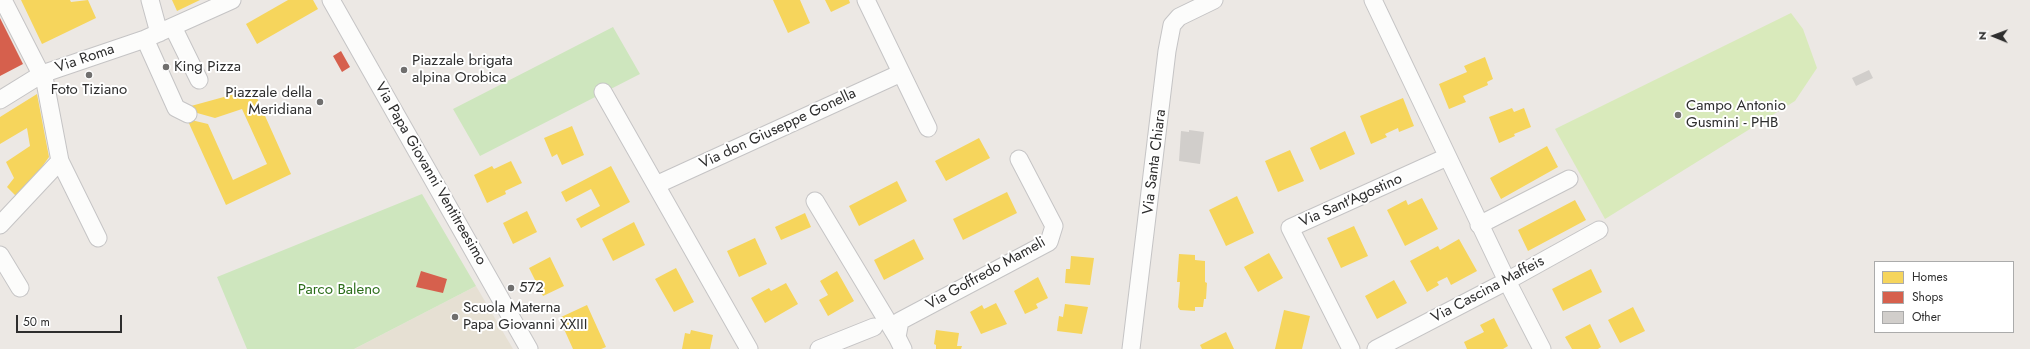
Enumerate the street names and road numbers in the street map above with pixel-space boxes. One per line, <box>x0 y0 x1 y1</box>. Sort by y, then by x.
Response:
street label: Via Roma <box>53 41 117 77</box>
street label: Via Papa Giovanni Ventitreesimo <box>370 80 490 268</box>
street label: Via don Giuseppe Gonella <box>697 85 859 173</box>
street label: Via Santa Chiara <box>1140 108 1170 216</box>
street label: Via Sant'Agostino <box>1297 170 1405 232</box>
street label: Via Goffredo Mameli <box>923 234 1049 314</box>
street label: Via Cascina Maffeis <box>1428 253 1548 327</box>

